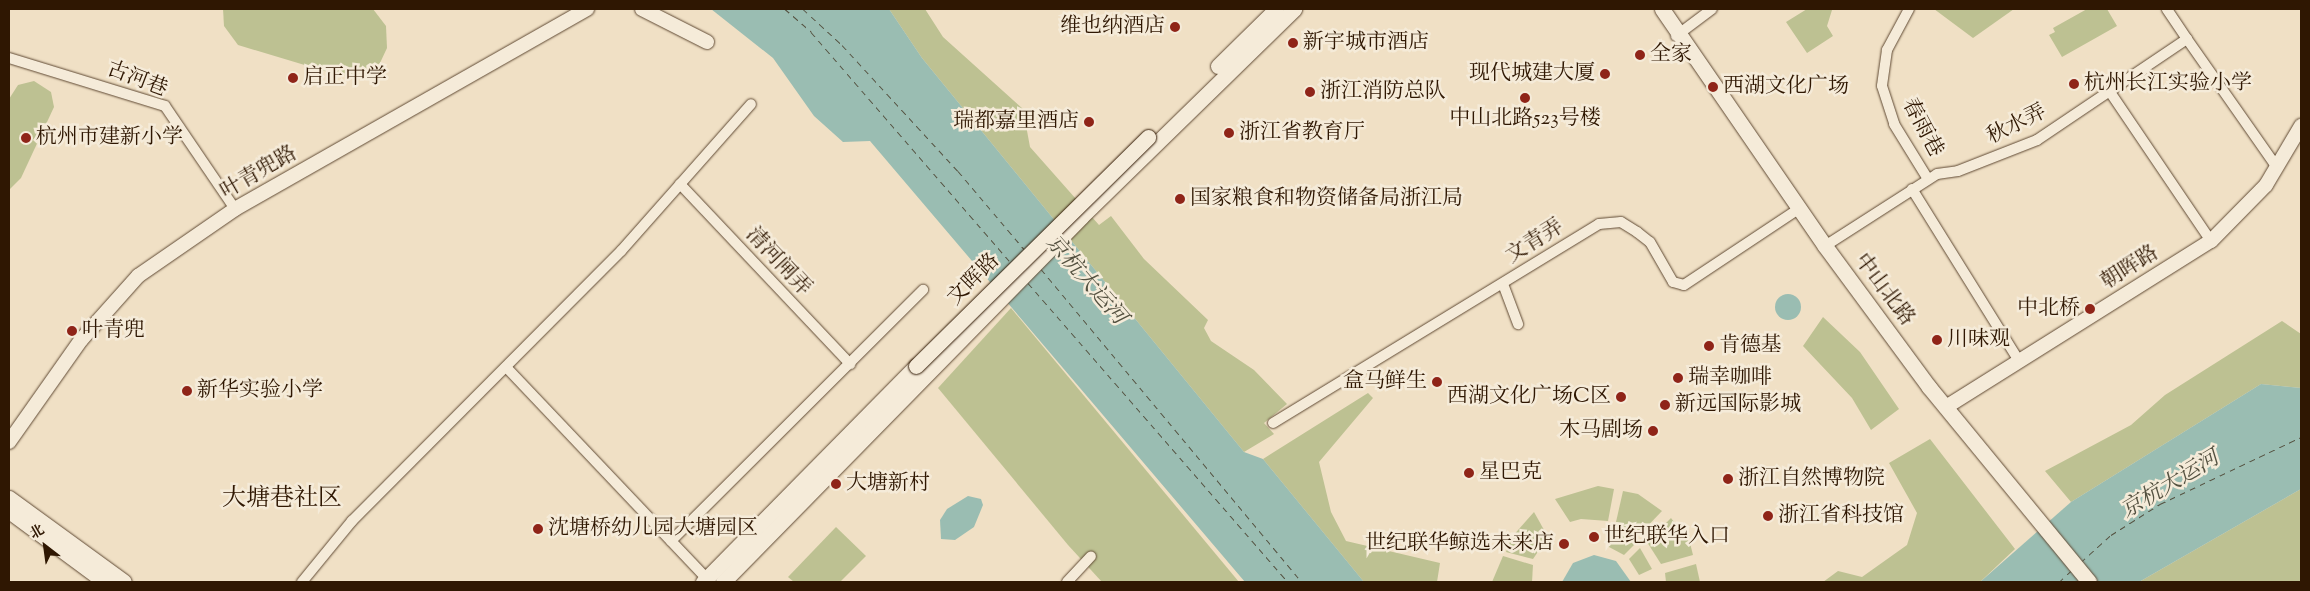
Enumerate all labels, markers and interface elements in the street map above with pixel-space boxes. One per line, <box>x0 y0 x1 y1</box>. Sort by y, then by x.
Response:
place label: 维也纳酒店 <box>1060 14 1165 40</box>
marker: 维也纳酒店 <box>1169 21 1181 33</box>
place label: 新宇城市酒店 <box>1303 30 1429 56</box>
marker: 新宇城市酒店 <box>1287 37 1299 49</box>
place label: 全家 <box>1650 42 1692 68</box>
marker: 全家 <box>1634 49 1646 61</box>
street label: 古河巷 <box>103 57 171 103</box>
place label: 现代城建大厦 <box>1469 61 1595 87</box>
place label: 启正中学 <box>303 65 387 91</box>
marker: 现代城建大厦 <box>1599 68 1611 80</box>
place label: 杭州长江实验小学 <box>2084 71 2252 97</box>
marker: 启正中学 <box>287 72 299 84</box>
place label: 西湖文化广场 <box>1723 74 1849 100</box>
marker: 杭州长江实验小学 <box>2068 78 2080 90</box>
place label: 浙江消防总队 <box>1320 79 1446 105</box>
marker: 西湖文化广场 <box>1707 81 1719 93</box>
marker: 浙江消防总队 <box>1304 86 1316 98</box>
marker: 中山北路523号楼 <box>1519 92 1531 104</box>
street label: 春雨巷 <box>1896 94 1948 162</box>
street label: 秋水弄 <box>1983 100 2051 150</box>
place label: 中山北路523号楼 <box>1449 106 1601 132</box>
place label: 瑞都嘉里酒店 <box>953 109 1079 135</box>
marker: 瑞都嘉里酒店 <box>1083 116 1095 128</box>
place label: 浙江省教育厅 <box>1239 120 1365 146</box>
place label: 杭州市建新小学 <box>36 125 183 151</box>
marker: 浙江省教育厅 <box>1223 127 1235 139</box>
marker: 杭州市建新小学 <box>20 132 32 144</box>
street label: 叶青兜路 <box>216 141 302 205</box>
place label: 国家粮食和物资储备局浙江局 <box>1190 186 1463 212</box>
marker: 国家粮食和物资储备局浙江局 <box>1174 193 1186 205</box>
street label: 文青弄 <box>1502 215 1568 269</box>
street label: 清河闸弄 <box>740 223 816 301</box>
water label: 京杭大运河 <box>1039 231 1131 331</box>
street label: 朝晖路 <box>2097 241 2163 295</box>
street label: 文晖路 <box>943 249 1005 311</box>
street label: 中山北路 <box>1849 249 1919 331</box>
place label: 中北桥 <box>2017 296 2080 322</box>
marker: 中北桥 <box>2084 303 2096 315</box>
place label: 叶青兜 <box>82 318 145 344</box>
marker: 叶青兜 <box>66 325 78 337</box>
place label: 川味观 <box>1947 327 2010 353</box>
place label: 肯德基 <box>1719 333 1782 359</box>
marker: 川味观 <box>1931 334 1943 346</box>
marker: 肯德基 <box>1703 340 1715 352</box>
place label: 瑞幸咖啡 <box>1688 365 1772 391</box>
place label: 盒马鲜生 <box>1343 369 1427 395</box>
marker: 瑞幸咖啡 <box>1672 372 1684 384</box>
marker: 盒马鲜生 <box>1431 376 1443 388</box>
place label: 新华实验小学 <box>197 378 323 404</box>
place label: 西湖文化广场C区 <box>1447 384 1611 410</box>
marker: 新华实验小学 <box>181 385 193 397</box>
marker: 西湖文化广场C区 <box>1615 391 1627 403</box>
place label: 新远国际影城 <box>1675 392 1801 418</box>
marker: 新远国际影城 <box>1659 399 1671 411</box>
place label: 木马剧场 <box>1559 418 1643 444</box>
marker: 木马剧场 <box>1647 425 1659 437</box>
water label: 京杭大运河 <box>2117 446 2225 526</box>
place label: 星巴克 <box>1479 460 1542 486</box>
place label: 浙江自然博物院 <box>1738 466 1885 492</box>
marker: 星巴克 <box>1463 467 1475 479</box>
place label: 大塘新村 <box>846 471 930 497</box>
marker: 浙江自然博物院 <box>1722 473 1734 485</box>
marker: 大塘新村 <box>830 478 842 490</box>
district label: 大塘巷社区 <box>222 486 342 514</box>
place label: 浙江省科技馆 <box>1778 503 1904 529</box>
marker: 浙江省科技馆 <box>1762 510 1774 522</box>
place label: 沈塘桥幼儿园大塘园区 <box>548 516 758 542</box>
north arrow <box>20 521 70 571</box>
text: 北 <box>26 521 49 545</box>
marker: 沈塘桥幼儿园大塘园区 <box>532 523 544 535</box>
place label: 世纪联华入口 <box>1604 524 1730 550</box>
place label: 世纪联华鲸选未来店 <box>1365 531 1554 557</box>
marker: 世纪联华入口 <box>1588 531 1600 543</box>
marker: 世纪联华鲸选未来店 <box>1558 538 1570 550</box>

